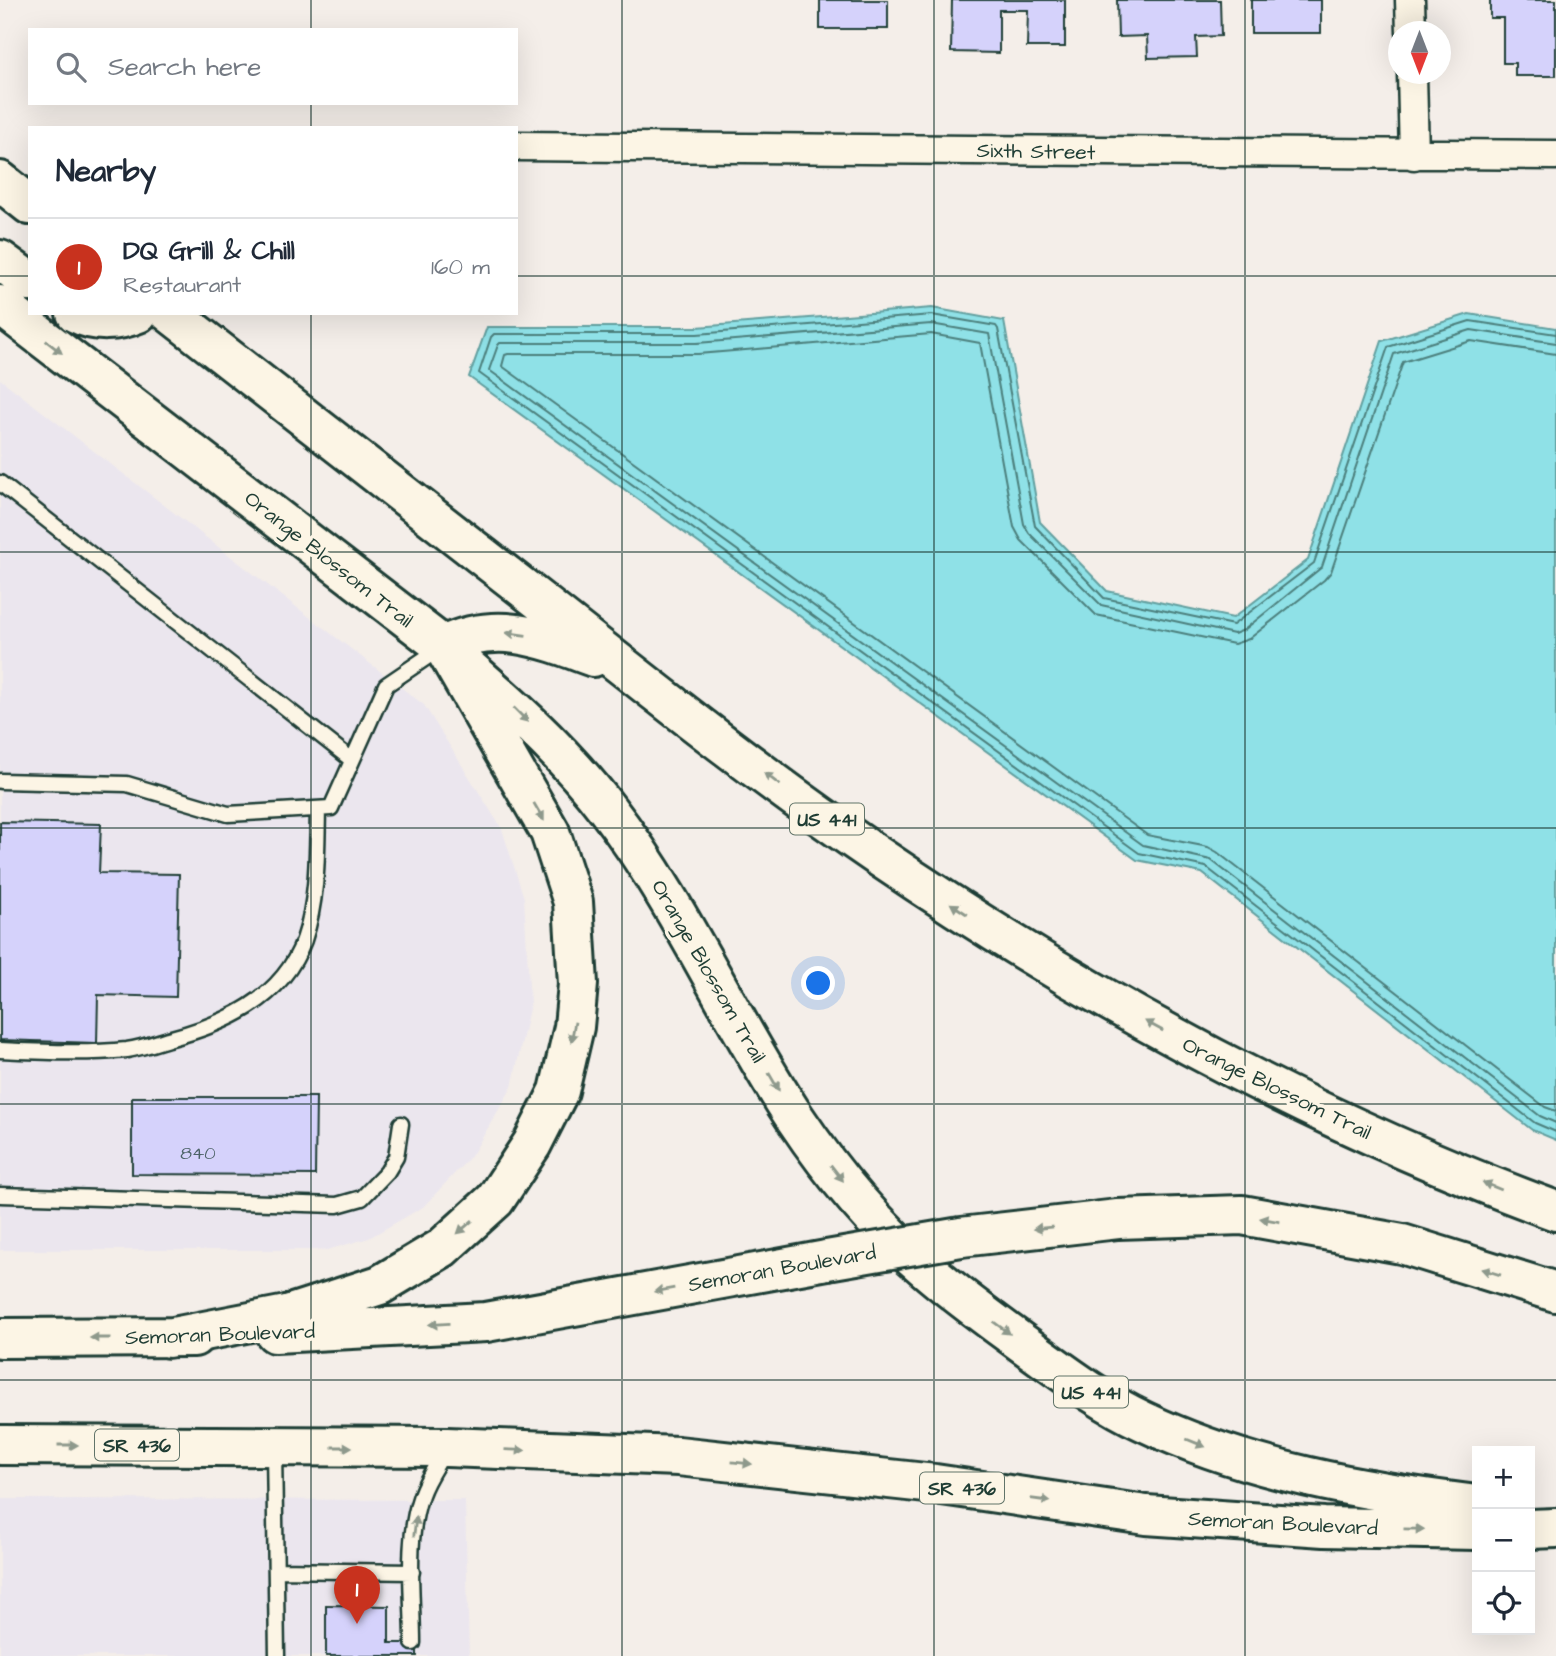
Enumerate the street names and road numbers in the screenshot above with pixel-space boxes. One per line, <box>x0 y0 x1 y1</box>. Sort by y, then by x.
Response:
street label: Sixth Street <box>976 136 1096 167</box>
street label: Orange Blossom Trail <box>237 484 419 636</box>
road number: US 441 <box>790 804 864 834</box>
street label: Orange Blossom Trail <box>643 874 773 1069</box>
street label: Orange Blossom Trail <box>1177 1030 1376 1149</box>
street label: Semoran Boulevard <box>686 1238 878 1299</box>
street label: Semoran Boulevard <box>124 1317 316 1352</box>
road number: US 441 <box>1054 1376 1128 1408</box>
road number: SR 436 <box>95 1429 179 1460</box>
road number: SR 436 <box>920 1472 1004 1504</box>
street label: Semoran Boulevard <box>1187 1504 1379 1543</box>

